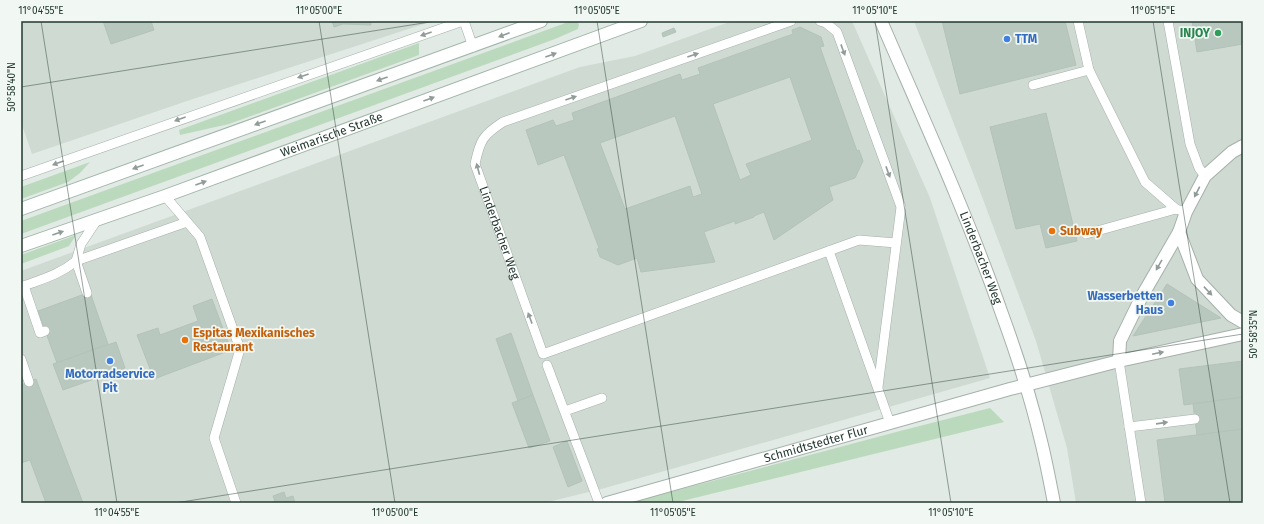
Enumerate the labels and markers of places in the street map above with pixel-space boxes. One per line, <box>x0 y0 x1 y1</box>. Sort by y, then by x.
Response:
place label: INJOY <box>1180 26 1211 40</box>
marker: INJOY <box>1213 28 1223 38</box>
place label: TTM <box>1015 32 1038 46</box>
marker: TTM <box>1002 34 1012 44</box>
place label: Subway <box>1060 224 1103 238</box>
marker: Subway <box>1047 226 1057 236</box>
place label: Wasserbetten Haus <box>1087 289 1163 317</box>
marker: Wasserbetten Haus <box>1166 298 1176 308</box>
place label: Espitas Mexikanisches Restaurant <box>193 326 315 354</box>
marker: Espitas Mexikanisches Restaurant <box>180 335 190 345</box>
marker: Motorradservice Pit <box>105 356 115 366</box>
place label: Motorradservice Pit <box>65 367 155 395</box>

